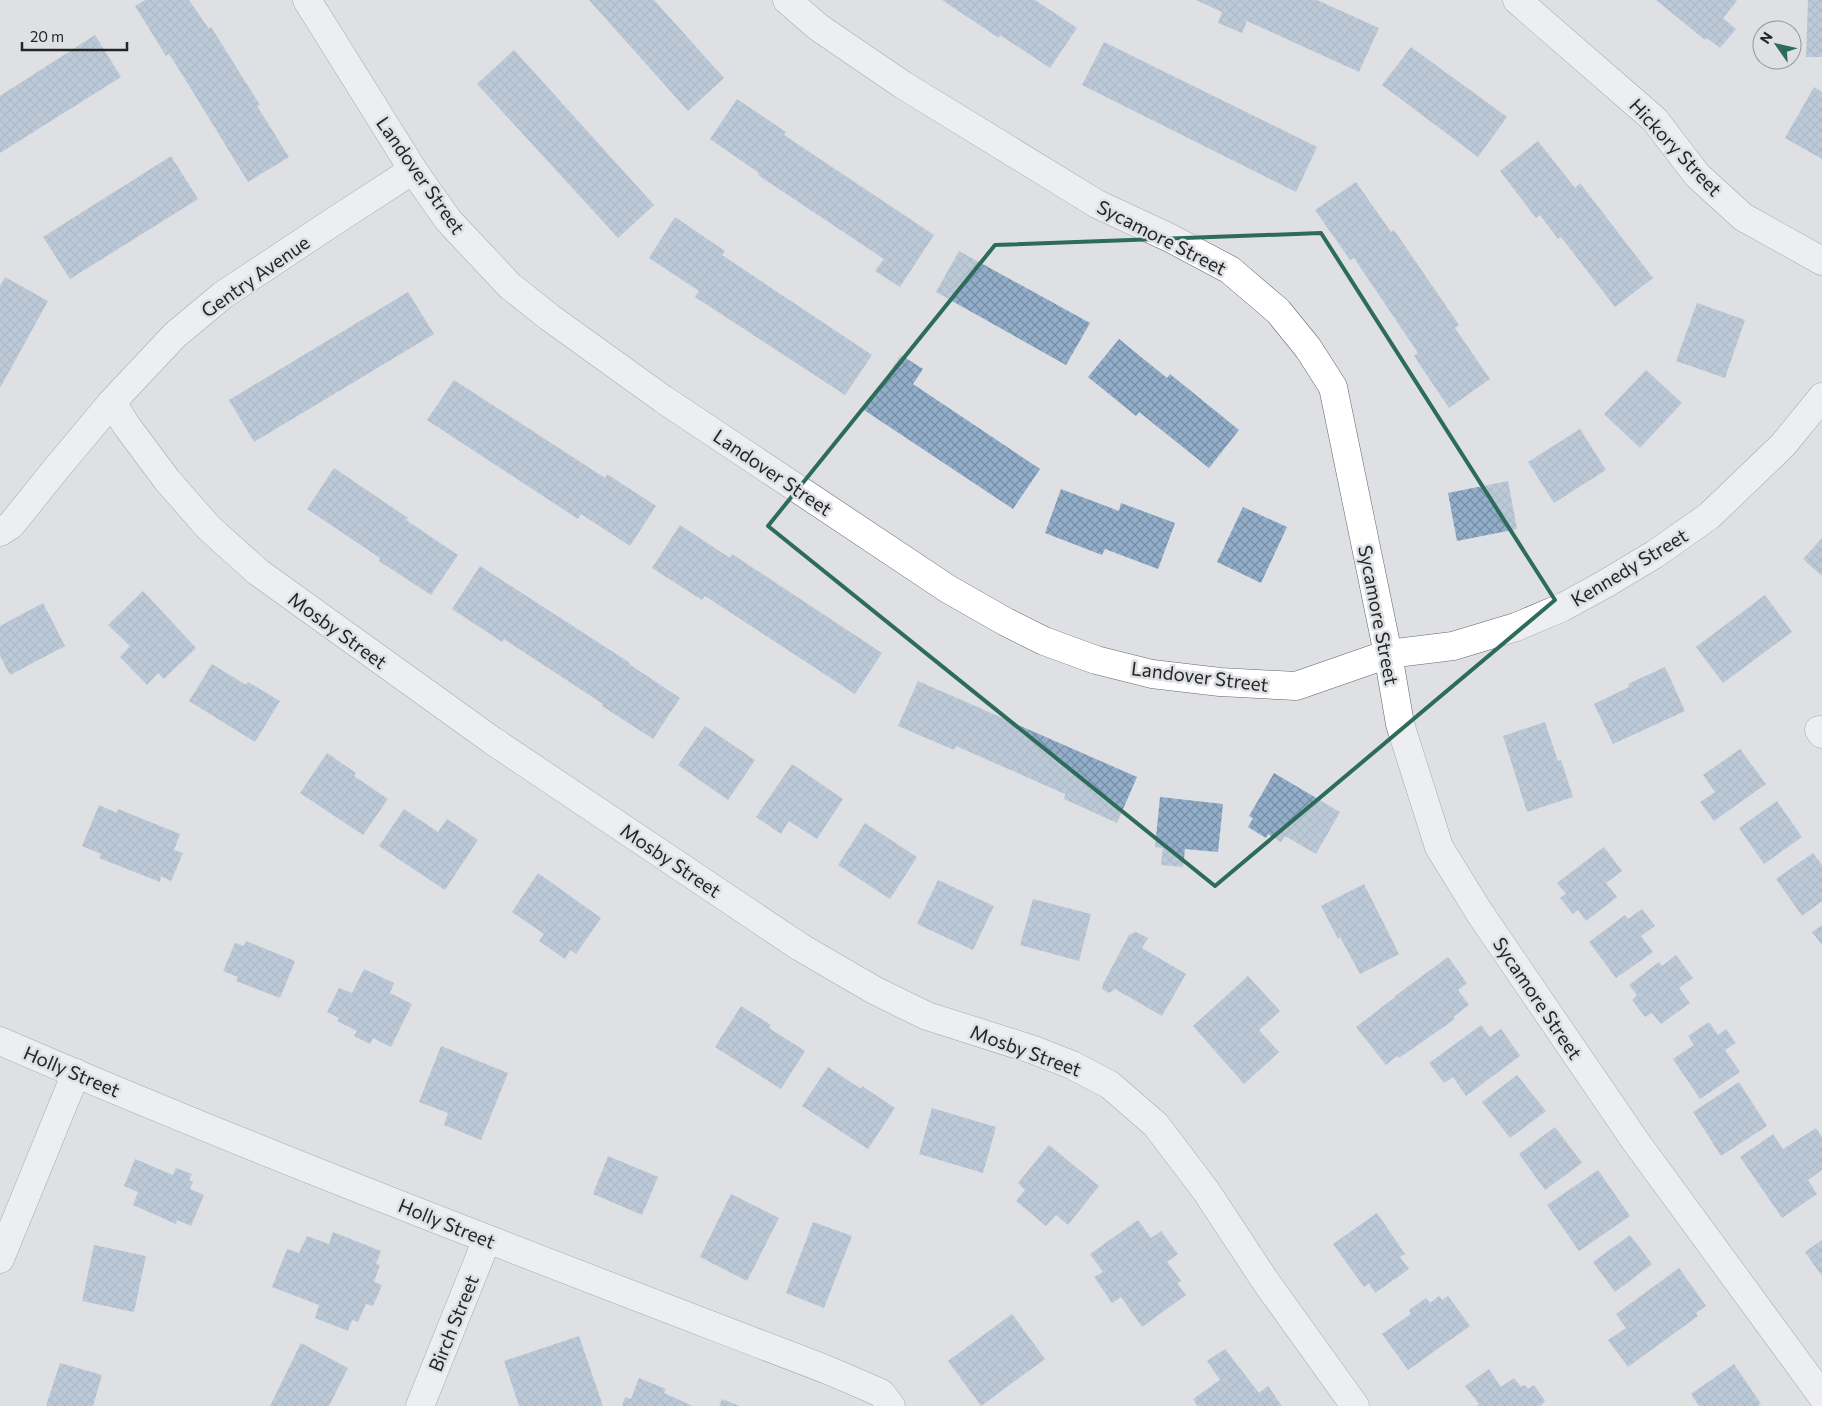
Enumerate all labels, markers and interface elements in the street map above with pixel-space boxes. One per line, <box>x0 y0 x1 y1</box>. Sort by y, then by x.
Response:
scale bar <box>22 20 128 52</box>
north arrow <box>1752 20 1802 70</box>
text: 20 m <box>30 27 64 45</box>
text: N <box>1756 28 1776 47</box>
street label: Hickory Street <box>1625 94 1727 201</box>
street label: Landover Street <box>372 112 470 238</box>
street label: Sycamore Street <box>1093 194 1231 280</box>
street label: Gentry Avenue <box>196 230 314 322</box>
street label: Landover Street <box>709 424 837 520</box>
street label: Kennedy Street <box>1566 523 1692 611</box>
street label: Sycamore Street <box>1354 543 1404 687</box>
street label: Mosby Street <box>284 587 392 674</box>
street label: Landover Street <box>1130 656 1270 696</box>
street label: Mosby Street <box>616 818 726 902</box>
street label: Sycamore Street <box>1489 933 1587 1064</box>
street label: Mosby Street <box>968 1019 1085 1081</box>
street label: Holly Street <box>20 1040 124 1102</box>
street label: Holly Street <box>395 1193 499 1253</box>
street label: Birch Street <box>423 1271 483 1375</box>

